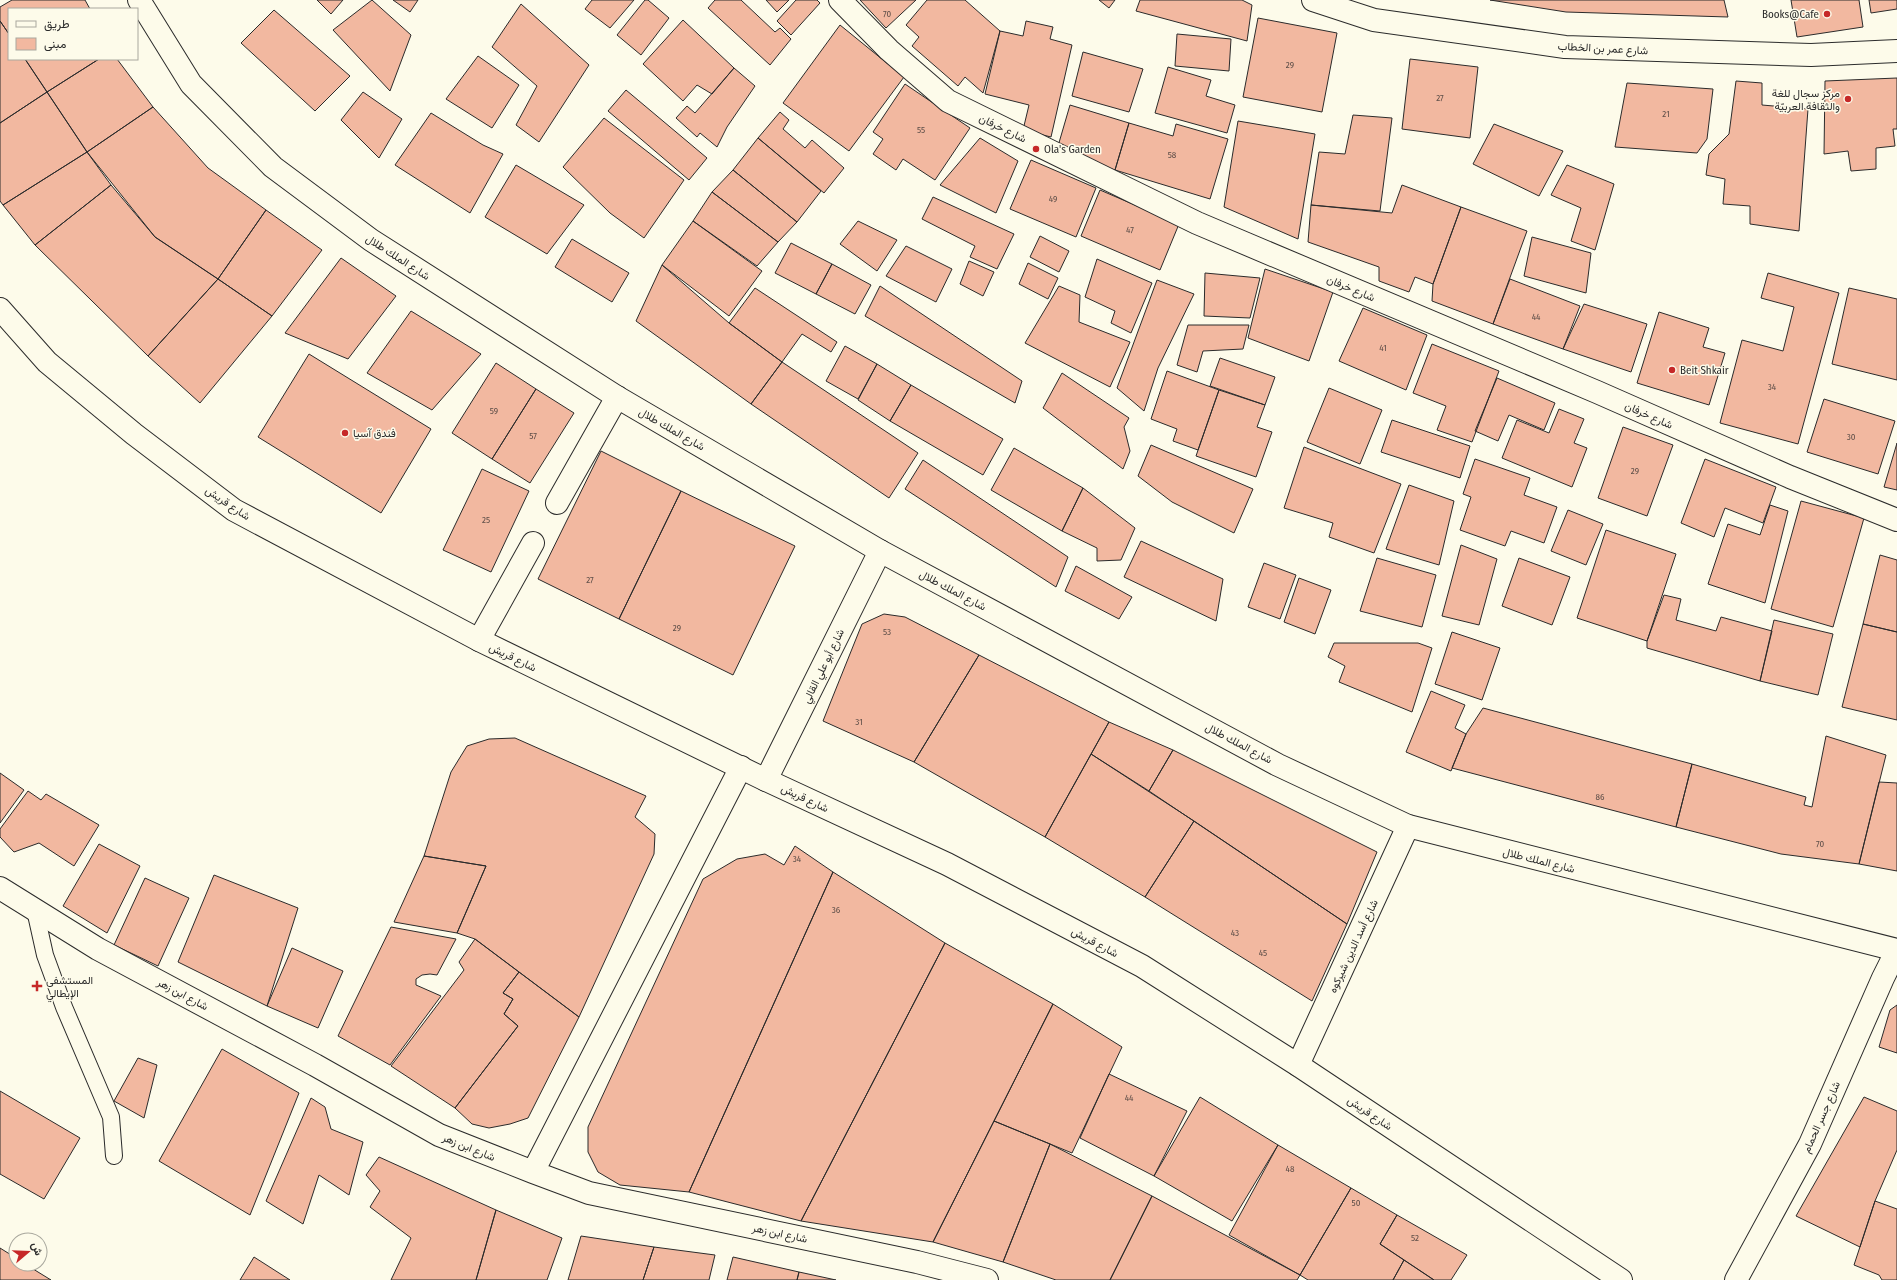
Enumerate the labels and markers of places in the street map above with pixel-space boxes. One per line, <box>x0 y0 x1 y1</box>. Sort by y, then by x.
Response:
place label: Books@Cafe <box>1762 8 1819 21</box>
marker: Books@Cafe <box>1822 9 1832 19</box>
place label: مركز سجال للغة والثقافة العربيّة <box>1772 87 1840 113</box>
marker: مركز سجال للغة والثقافة العربيّة <box>1843 94 1853 104</box>
place label: Ola's Garden <box>1044 143 1101 156</box>
marker: Ola's Garden <box>1031 144 1041 154</box>
place label: Beit Shkair <box>1680 364 1729 377</box>
marker: Beit Shkair <box>1667 365 1677 375</box>
place label: فندق آسيا <box>353 427 396 440</box>
marker: فندق آسيا <box>340 428 350 438</box>
place label: المستشفى الإيطالي <box>46 974 93 1003</box>
marker: المستشفى الإيطالي <box>31 980 43 992</box>

